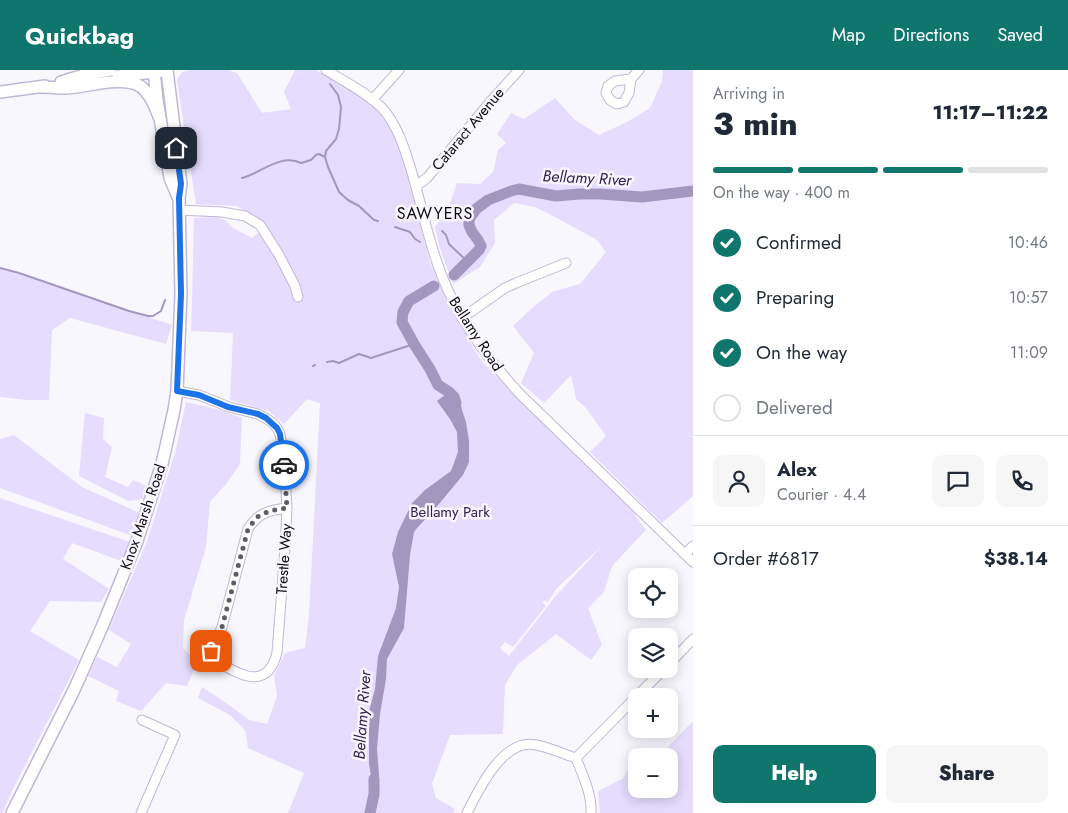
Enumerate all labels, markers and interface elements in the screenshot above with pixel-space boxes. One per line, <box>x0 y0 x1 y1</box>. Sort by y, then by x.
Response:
text: Quickbag <box>25 18 134 53</box>
text: Map <box>832 22 865 48</box>
text: Directions <box>893 22 969 48</box>
text: Saved <box>997 22 1043 48</box>
street label: Cataract Avenue <box>427 82 510 175</box>
text: Arriving in <box>713 82 785 105</box>
text: 11:17–11:22 <box>932 99 1048 126</box>
text: 3 min <box>713 101 798 147</box>
pin <box>155 127 197 169</box>
icon: home <box>162 134 190 162</box>
water label: Bellamy River <box>542 164 634 192</box>
text: On the way · 400 m <box>713 181 850 204</box>
district label: SAWYERS <box>397 202 473 225</box>
icon: check <box>713 229 741 257</box>
text: Confirmed <box>756 229 842 256</box>
text: 10:46 <box>1008 231 1048 254</box>
icon: check <box>713 284 741 312</box>
text: Preparing <box>756 284 834 311</box>
text: 10:57 <box>1009 286 1048 309</box>
street label: Bellamy Road <box>444 292 508 376</box>
icon: check <box>713 339 741 367</box>
text: On the way <box>756 339 847 366</box>
text: 11:09 <box>1010 341 1048 364</box>
text: Delivered <box>756 394 833 421</box>
courier <box>259 440 309 490</box>
icon: car <box>270 451 298 479</box>
button: person <box>713 455 765 507</box>
button: chat <box>932 455 984 507</box>
button: phone <box>996 455 1048 507</box>
text: Alex <box>777 456 817 483</box>
street label: Knox Marsh Road <box>115 461 171 573</box>
text: Courier · 4.4 <box>777 483 866 506</box>
park label: Bellamy Park <box>410 501 490 523</box>
street label: Trestle Way <box>271 523 297 595</box>
text: Order #6817 <box>713 545 819 572</box>
text: $38.14 <box>984 545 1048 572</box>
map controls <box>628 568 678 798</box>
button: locate <box>628 568 678 618</box>
button: layers <box>628 628 678 678</box>
pin <box>190 630 232 672</box>
icon: bag <box>197 637 225 665</box>
water label: Bellamy River <box>347 668 377 760</box>
button: + <box>628 688 678 738</box>
button: Help <box>713 745 876 803</box>
button: Share <box>886 745 1048 803</box>
button: − <box>628 748 678 798</box>

